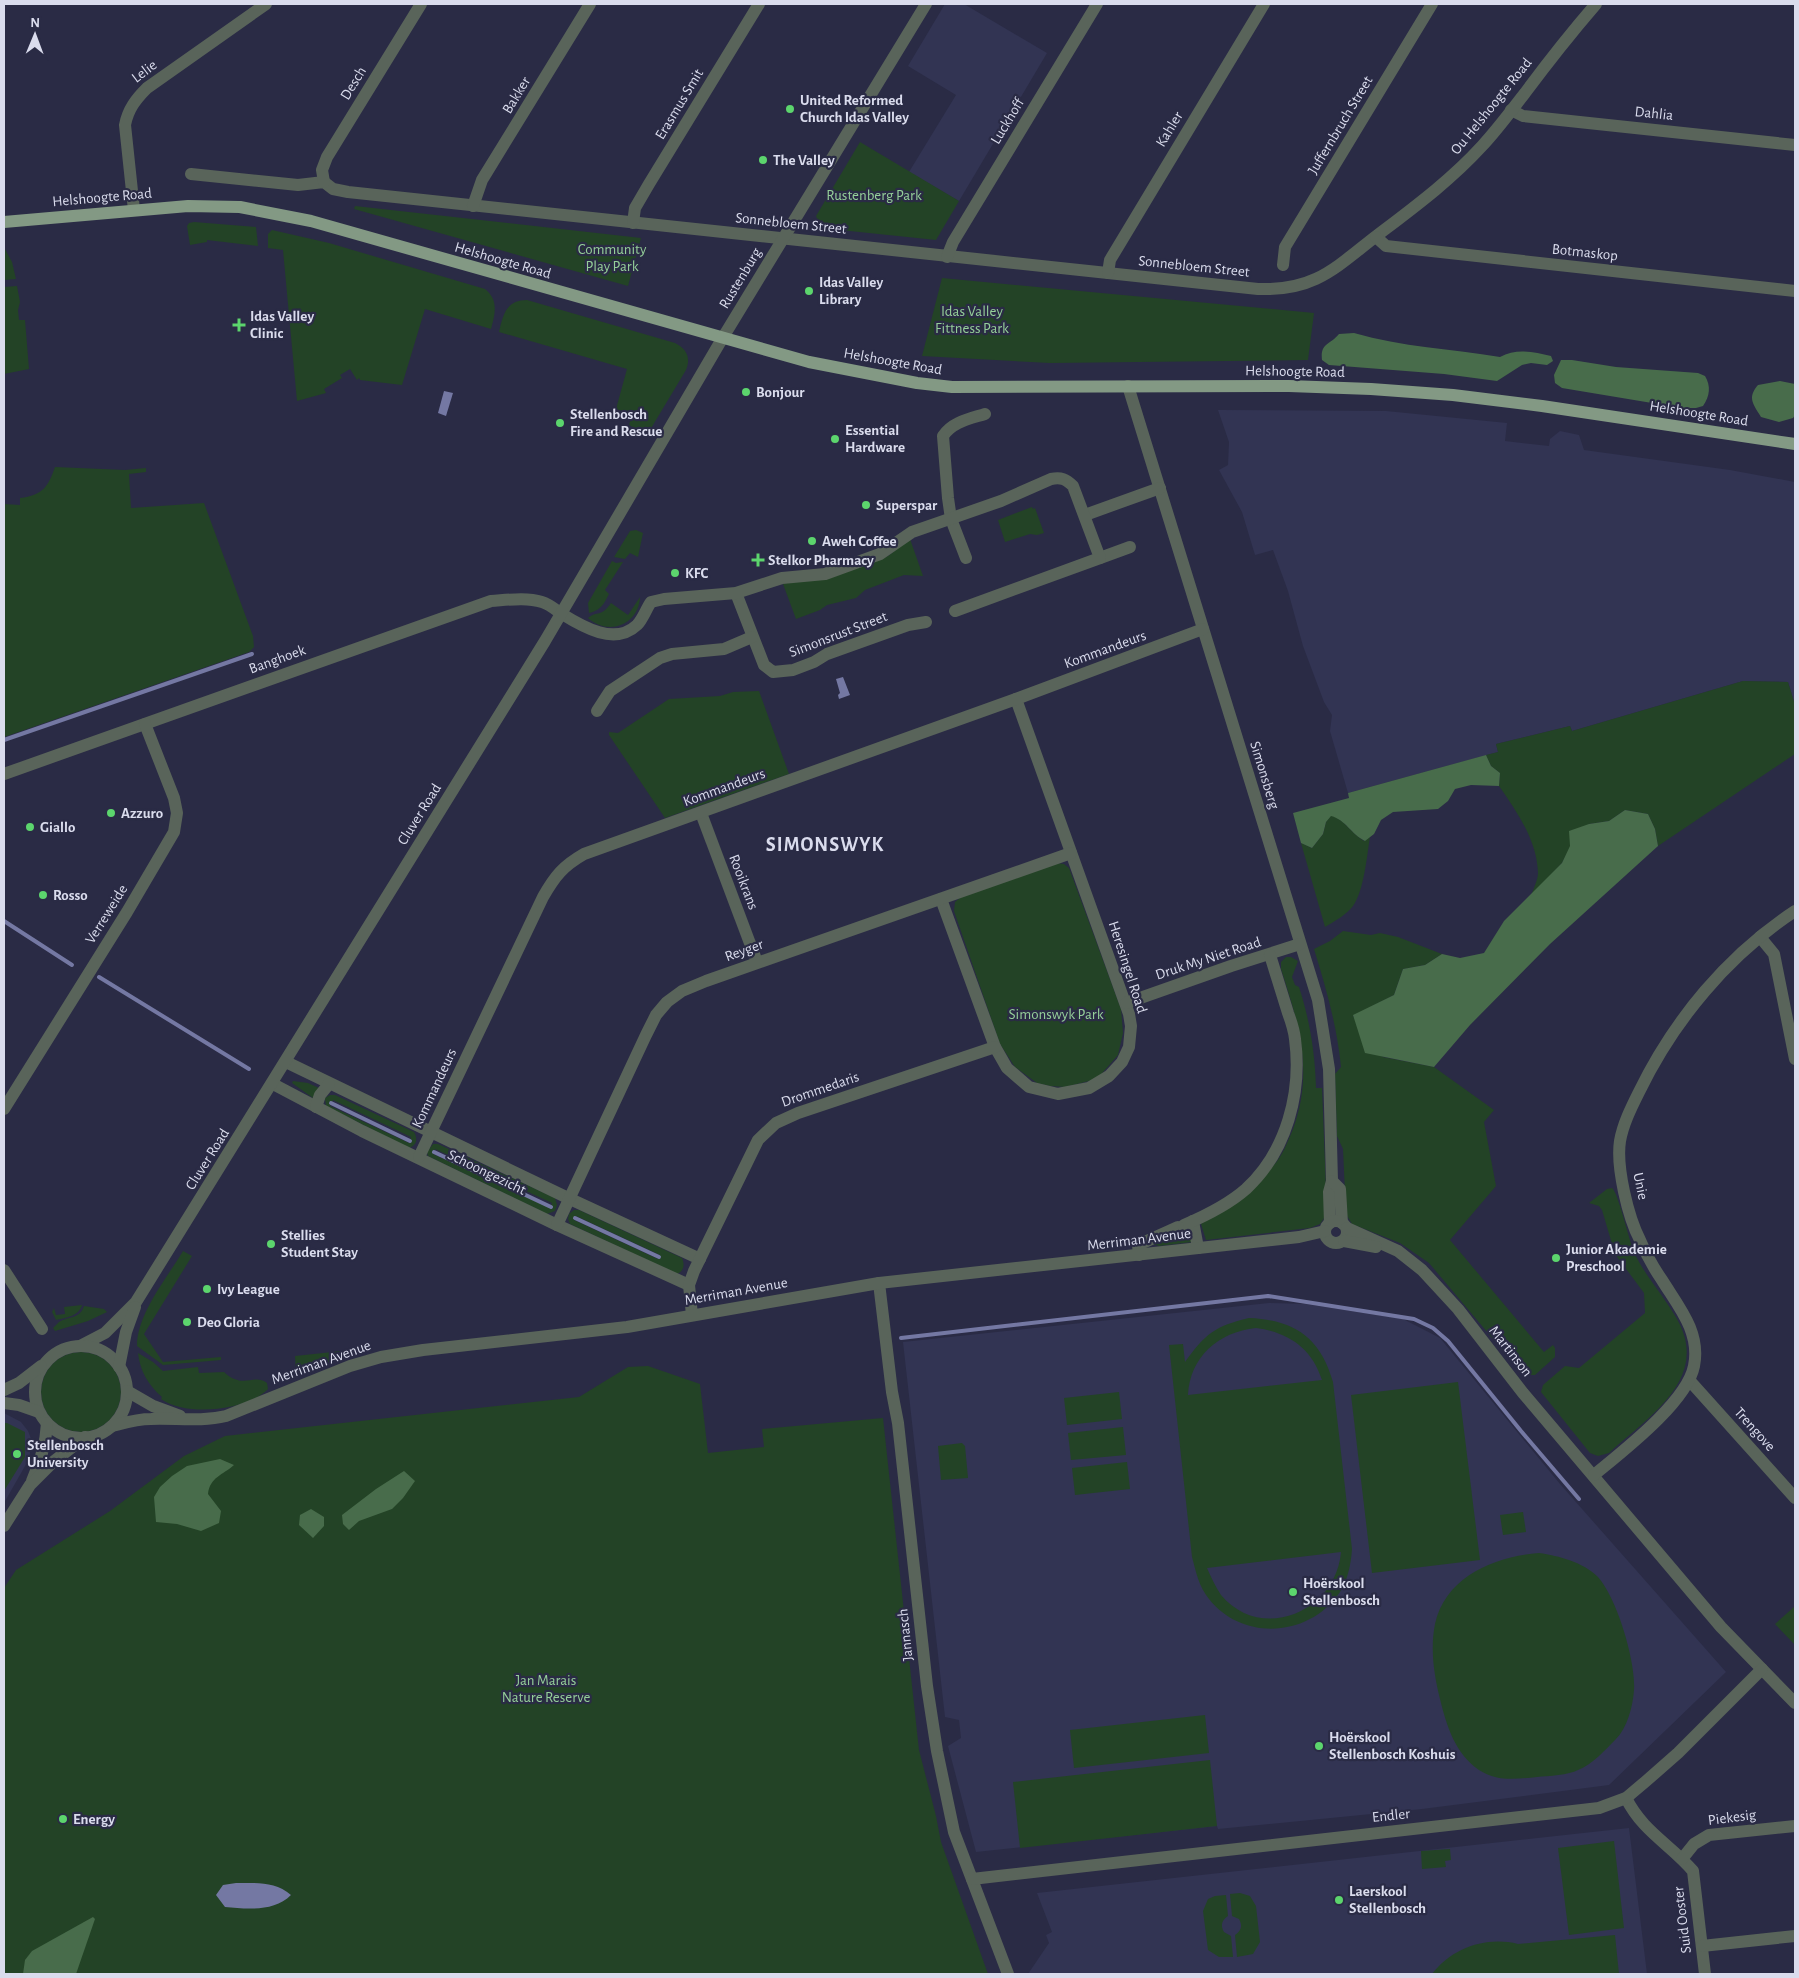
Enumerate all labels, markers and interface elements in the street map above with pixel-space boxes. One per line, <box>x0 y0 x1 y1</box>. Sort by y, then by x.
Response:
north arrow <box>10 10 60 60</box>
text: N <box>30 16 40 30</box>
street label: Ou Helshoogte Road <box>1448 55 1535 157</box>
street label: Lelie <box>129 57 160 86</box>
street label: Desch <box>338 64 369 102</box>
street label: Erasmus Smit <box>653 66 706 142</box>
street label: Juffernbruch Street <box>1305 73 1376 177</box>
street label: Bakker <box>500 74 533 116</box>
place label: United Reformed Church Idas Valley <box>800 93 909 125</box>
street label: Luckhoff <box>988 95 1028 147</box>
marker: United Reformed Church Idas Valley <box>784 103 796 115</box>
street label: Dahlia <box>1634 104 1674 123</box>
street label: Kahler <box>1153 109 1186 150</box>
place label: The Valley <box>773 153 835 168</box>
marker: The Valley <box>757 154 769 166</box>
street label: Helshoogte Road <box>52 186 153 209</box>
park label: Rustenberg Park <box>826 188 922 203</box>
street label: Sonnebloem Street <box>735 210 847 237</box>
street label: Helshoogte Road <box>453 240 553 282</box>
park label: Community Play Park <box>578 242 647 274</box>
street label: Botmaskop <box>1551 242 1619 263</box>
street label: Rustenburg <box>717 245 765 311</box>
street label: Sonnebloem Street <box>1138 253 1250 280</box>
place label: Idas Valley Library <box>819 275 883 307</box>
marker: Idas Valley Library <box>803 285 815 297</box>
park label: Idas Valley Fittness Park <box>935 304 1009 336</box>
place label: Idas Valley Clinic <box>250 309 314 341</box>
marker: Idas Valley Clinic <box>232 318 246 332</box>
street label: Helshoogte Road <box>842 345 944 378</box>
street label: Helshoogte Road <box>1245 363 1345 380</box>
place label: Bonjour <box>756 385 805 400</box>
marker: Bonjour <box>740 386 752 398</box>
street label: Helshoogte Road <box>1648 398 1750 429</box>
place label: Stellenbosch Fire and Rescue <box>570 407 662 439</box>
marker: Stellenbosch Fire and Rescue <box>554 417 566 429</box>
place label: Essential Hardware <box>845 423 905 455</box>
marker: Essential Hardware <box>829 433 841 445</box>
place label: Superspar <box>876 498 938 513</box>
marker: Superspar <box>860 499 872 511</box>
place label: Aweh Coffee <box>822 534 897 549</box>
marker: Aweh Coffee <box>806 535 818 547</box>
place label: Stelkor Pharmacy <box>768 553 874 568</box>
marker: Stelkor Pharmacy <box>752 554 764 566</box>
place label: KFC <box>685 566 709 581</box>
marker: KFC <box>669 567 681 579</box>
street label: Simonsrust Street <box>787 609 890 660</box>
street label: Kommandeurs <box>1062 628 1148 671</box>
street label: Banghoek <box>247 642 308 677</box>
street label: Simonsberg <box>1247 739 1282 811</box>
street label: Kommandeurs <box>681 766 767 809</box>
street label: Cluver Road <box>395 781 444 848</box>
place label: Azzuro <box>121 806 163 821</box>
marker: Azzuro <box>105 807 117 819</box>
place label: Giallo <box>40 820 75 835</box>
marker: Giallo <box>24 821 36 833</box>
district label: SIMONSWYK <box>766 835 884 855</box>
street label: Rooikrans <box>726 853 761 912</box>
street label: Verreweide <box>82 882 130 946</box>
place label: Rosso <box>53 888 88 903</box>
marker: Rosso <box>37 889 49 901</box>
street label: Heresingel Road <box>1106 919 1150 1015</box>
street label: Druk My Niet Road <box>1154 934 1263 983</box>
street label: Reyger <box>723 937 766 964</box>
park label: Simonswyk Park <box>1009 1007 1104 1022</box>
street label: Kommandeurs <box>409 1046 459 1130</box>
street label: Drommedaris <box>779 1069 861 1110</box>
street label: Cluver Road <box>183 1126 232 1193</box>
street label: Schoongezicht <box>445 1147 528 1198</box>
street label: Unie <box>1630 1171 1651 1201</box>
street label: Merriman Avenue <box>1086 1226 1192 1253</box>
place label: Stellies Student Stay <box>281 1228 358 1260</box>
marker: Stellies Student Stay <box>265 1238 277 1250</box>
place label: Junior Akademie Preschool <box>1566 1242 1667 1274</box>
marker: Junior Akademie Preschool <box>1550 1252 1562 1264</box>
street label: Merriman Avenue <box>683 1275 789 1308</box>
place label: Ivy League <box>217 1282 280 1297</box>
marker: Ivy League <box>201 1283 213 1295</box>
place label: Deo Gloria <box>197 1315 260 1330</box>
marker: Deo Gloria <box>181 1316 193 1328</box>
street label: Martinson <box>1486 1323 1535 1380</box>
street label: Merriman Avenue <box>270 1338 373 1387</box>
street label: Trengove <box>1731 1404 1778 1454</box>
place label: Stellenbosch University <box>27 1438 104 1470</box>
marker: Stellenbosch University <box>11 1448 23 1460</box>
place label: Hoërskool Stellenbosch <box>1303 1576 1380 1608</box>
marker: Hoërskool Stellenbosch <box>1287 1586 1299 1598</box>
street label: Jannasch <box>895 1608 916 1662</box>
park label: Jan Marais Nature Reserve <box>502 1673 590 1705</box>
place label: Hoërskool Stellenbosch Koshuis <box>1329 1730 1456 1762</box>
marker: Hoërskool Stellenbosch Koshuis <box>1313 1740 1325 1752</box>
street label: Endler <box>1371 1806 1411 1825</box>
street label: Piekesig <box>1707 1807 1758 1828</box>
place label: Energy <box>73 1812 115 1827</box>
marker: Energy <box>57 1813 69 1825</box>
place label: Laerskool Stellenbosch <box>1349 1884 1426 1916</box>
street label: Suid Ooster <box>1671 1885 1694 1954</box>
marker: Laerskool Stellenbosch <box>1333 1894 1345 1906</box>

